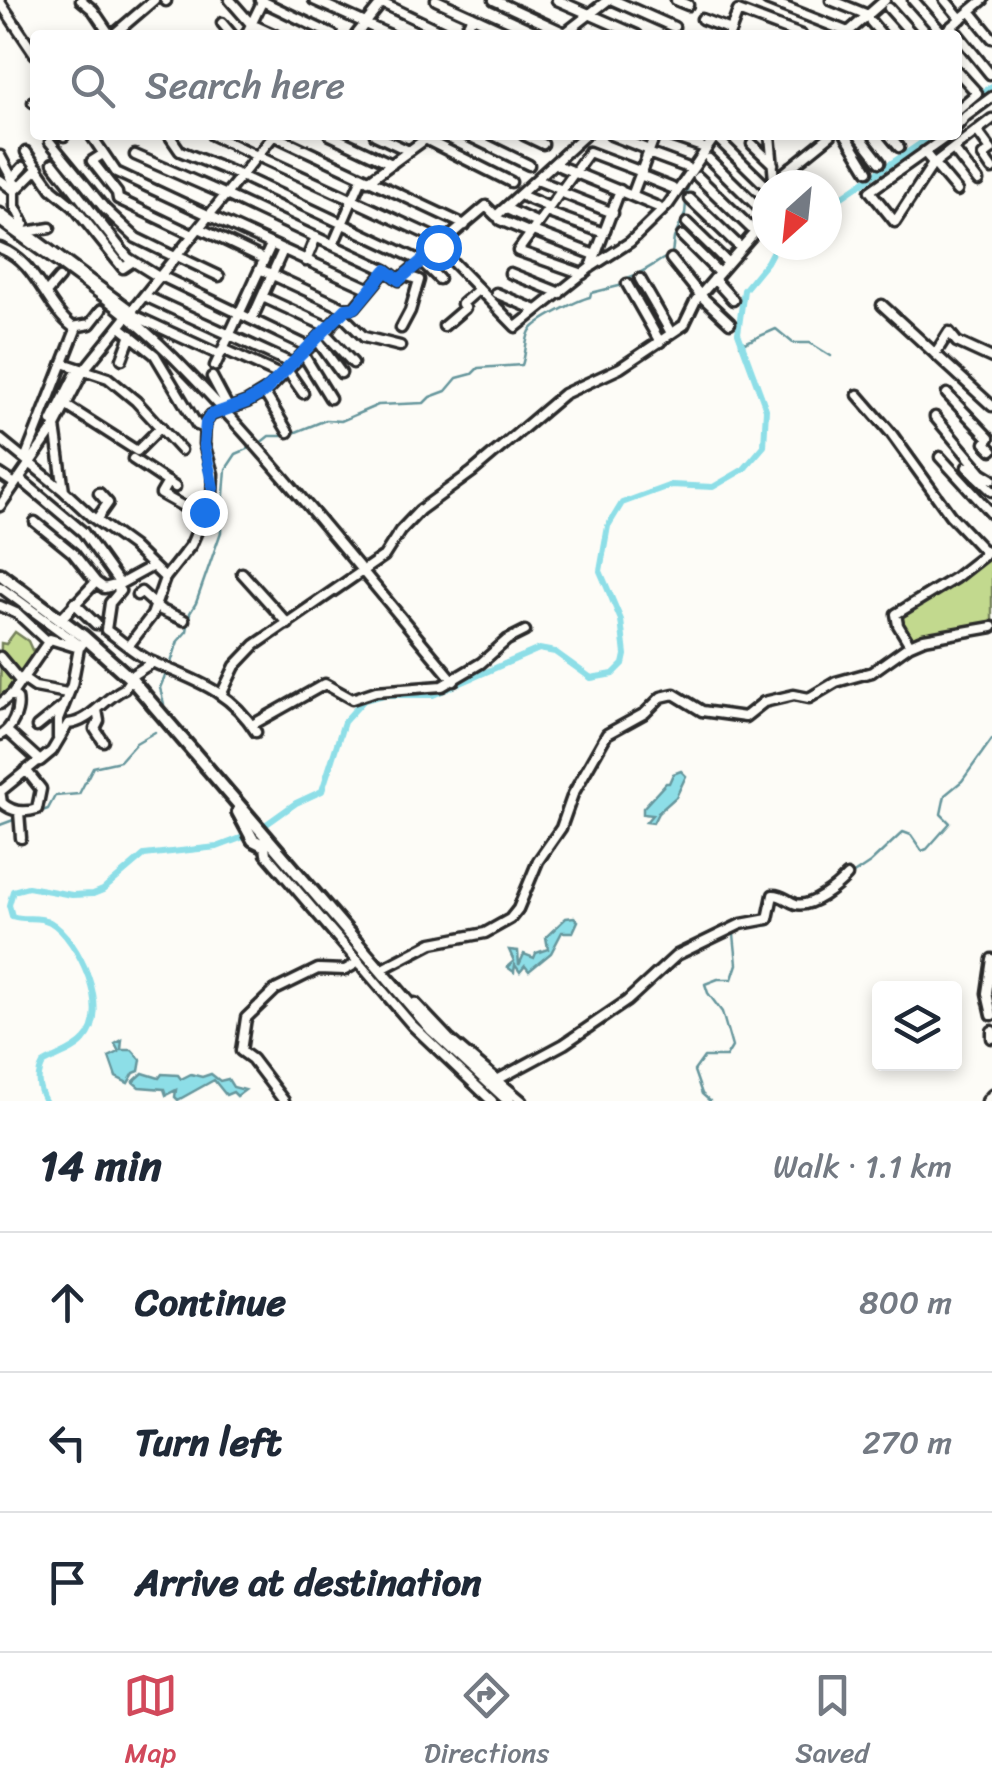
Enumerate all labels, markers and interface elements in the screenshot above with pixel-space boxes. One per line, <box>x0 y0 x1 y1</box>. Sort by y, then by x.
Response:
search box <box>30 30 962 140</box>
text: Search here <box>145 52 345 119</box>
icon: search <box>65 58 120 113</box>
north arrow <box>752 170 842 260</box>
route start <box>416 225 462 271</box>
route end <box>182 490 228 536</box>
map controls <box>872 981 962 1071</box>
button: layers <box>872 981 962 1071</box>
text: 14 min <box>40 1129 162 1203</box>
text: Walk · 1.1 km <box>773 1138 952 1195</box>
text: Continue <box>135 1269 286 1336</box>
text: 800 m <box>859 1274 952 1331</box>
icon: ahead <box>40 1275 95 1330</box>
text: Turn left <box>135 1409 281 1476</box>
text: 270 m <box>862 1414 952 1471</box>
icon: left <box>40 1415 95 1470</box>
text: Arrive at destination <box>135 1549 482 1616</box>
icon: arrive <box>40 1555 95 1610</box>
tab: Map <box>123 1668 178 1777</box>
tab: Directions <box>424 1668 549 1777</box>
tab: Saved <box>795 1668 869 1777</box>

